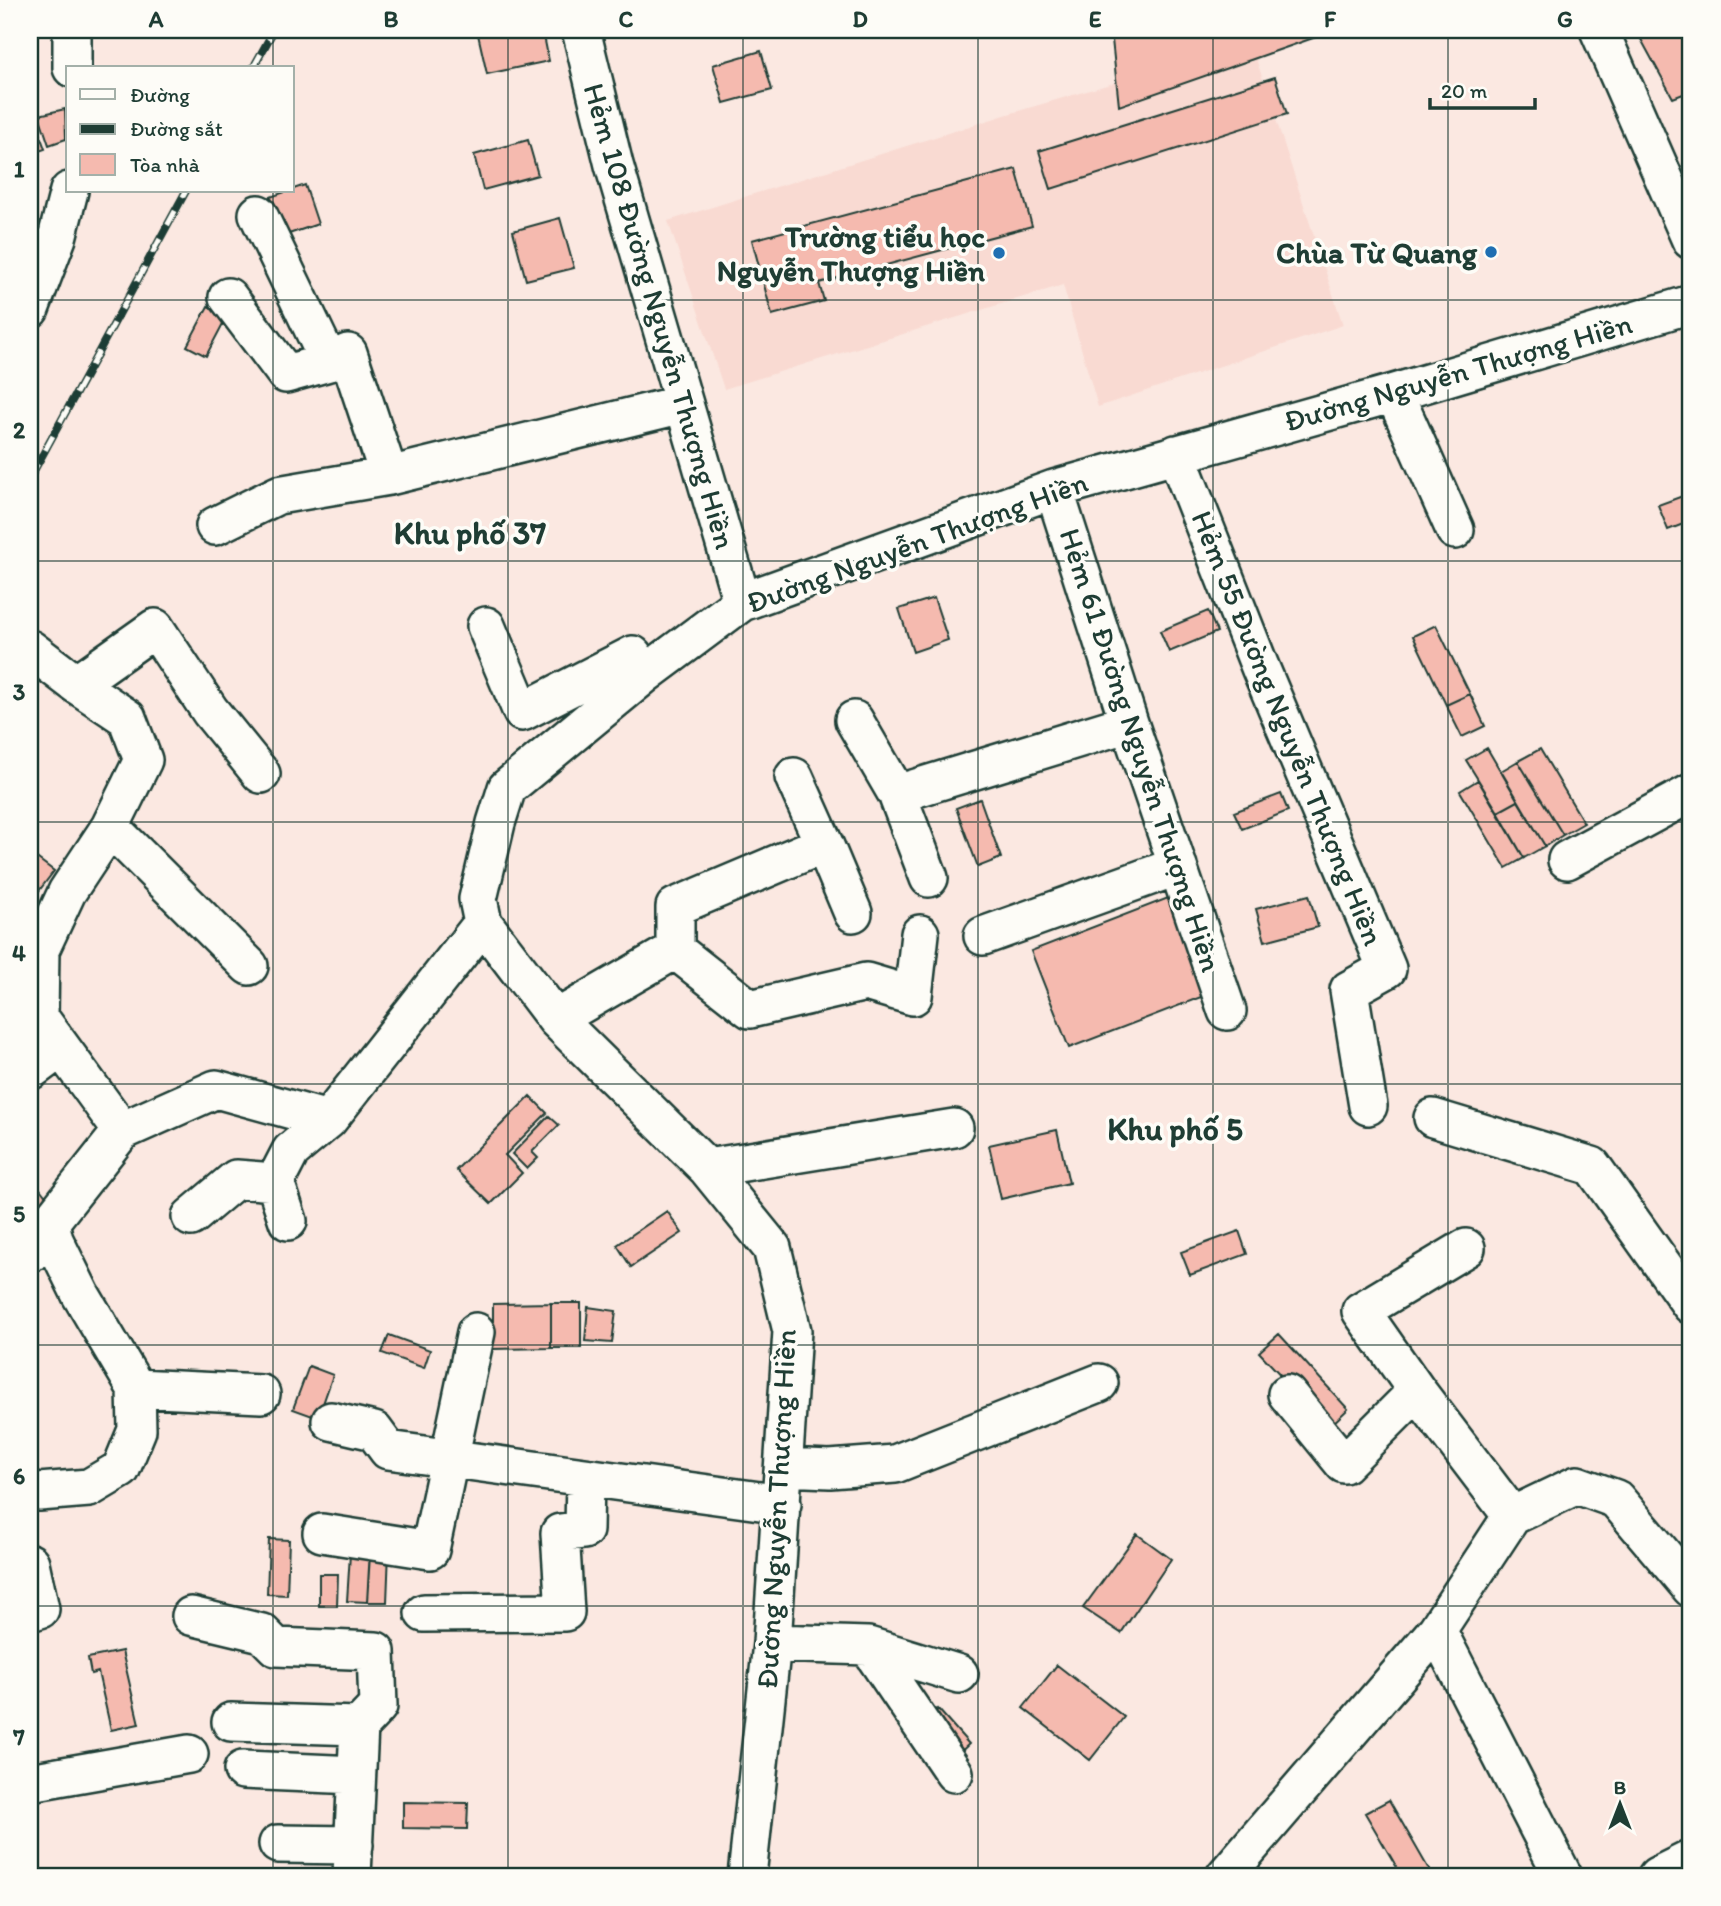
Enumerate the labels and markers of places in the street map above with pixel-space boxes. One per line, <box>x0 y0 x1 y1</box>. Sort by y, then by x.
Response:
place label: Trường tiểu học Nguyễn Thượng Hiền <box>717 218 985 289</box>
place label: Chùa Từ Quang <box>1276 234 1478 271</box>
marker: Chùa Từ Quang <box>1483 244 1499 260</box>
marker: Trường tiểu học Nguyễn Thượng Hiền <box>991 245 1007 261</box>

